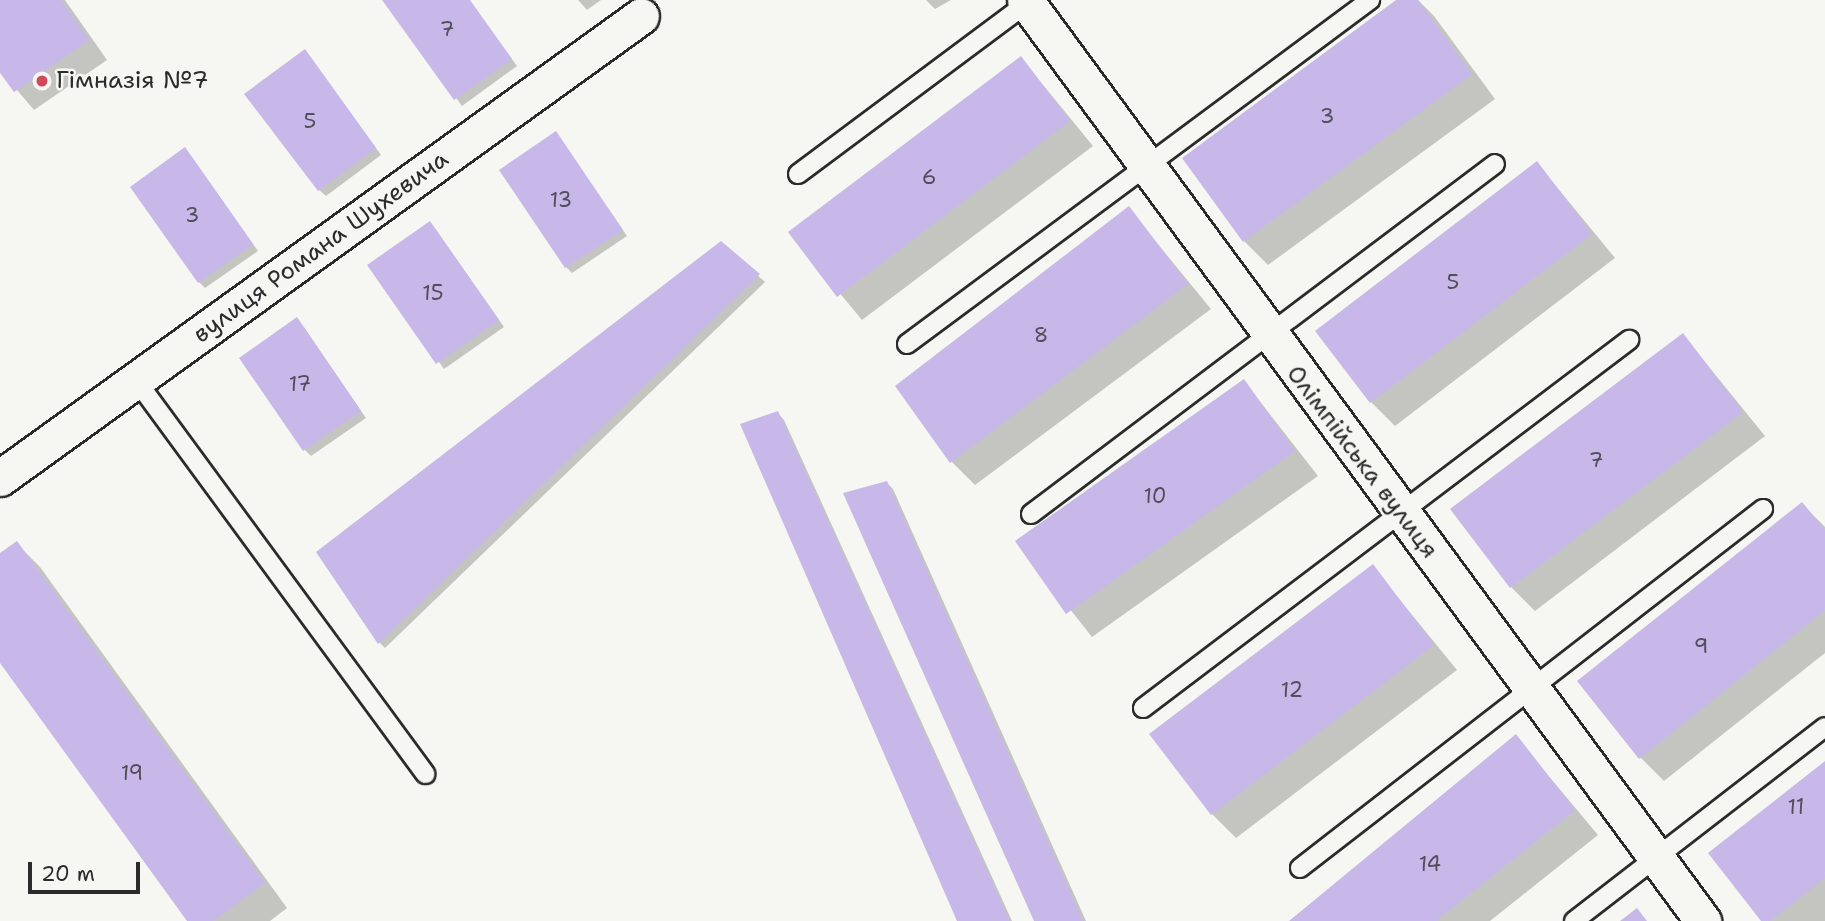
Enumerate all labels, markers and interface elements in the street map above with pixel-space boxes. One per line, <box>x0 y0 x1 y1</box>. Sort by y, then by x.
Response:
house number: 7 <box>440 16 454 42</box>
place label: Гімназія №7 <box>56 67 209 95</box>
marker: Гімназія №7 <box>34 73 50 89</box>
house number: 3 <box>1320 103 1334 129</box>
house number: 5 <box>304 108 316 134</box>
street label: вулиця Романа Шухевича <box>188 145 454 349</box>
house number: 6 <box>922 164 936 190</box>
house number: 13 <box>550 187 572 213</box>
house number: 3 <box>185 202 199 228</box>
house number: 5 <box>1447 269 1459 295</box>
house number: 15 <box>422 280 444 306</box>
house number: 8 <box>1034 322 1048 348</box>
street label: Олімпійська вулиця <box>1280 360 1444 564</box>
house number: 17 <box>289 371 311 397</box>
house number: 7 <box>1589 447 1603 473</box>
house number: 10 <box>1144 483 1166 509</box>
house number: 9 <box>1694 633 1708 659</box>
house number: 12 <box>1281 677 1303 703</box>
house number: 19 <box>121 760 143 786</box>
house number: 11 <box>1788 794 1804 820</box>
scale bar <box>32 848 144 892</box>
house number: 14 <box>1419 851 1441 877</box>
text: 20 m <box>41 860 95 888</box>

